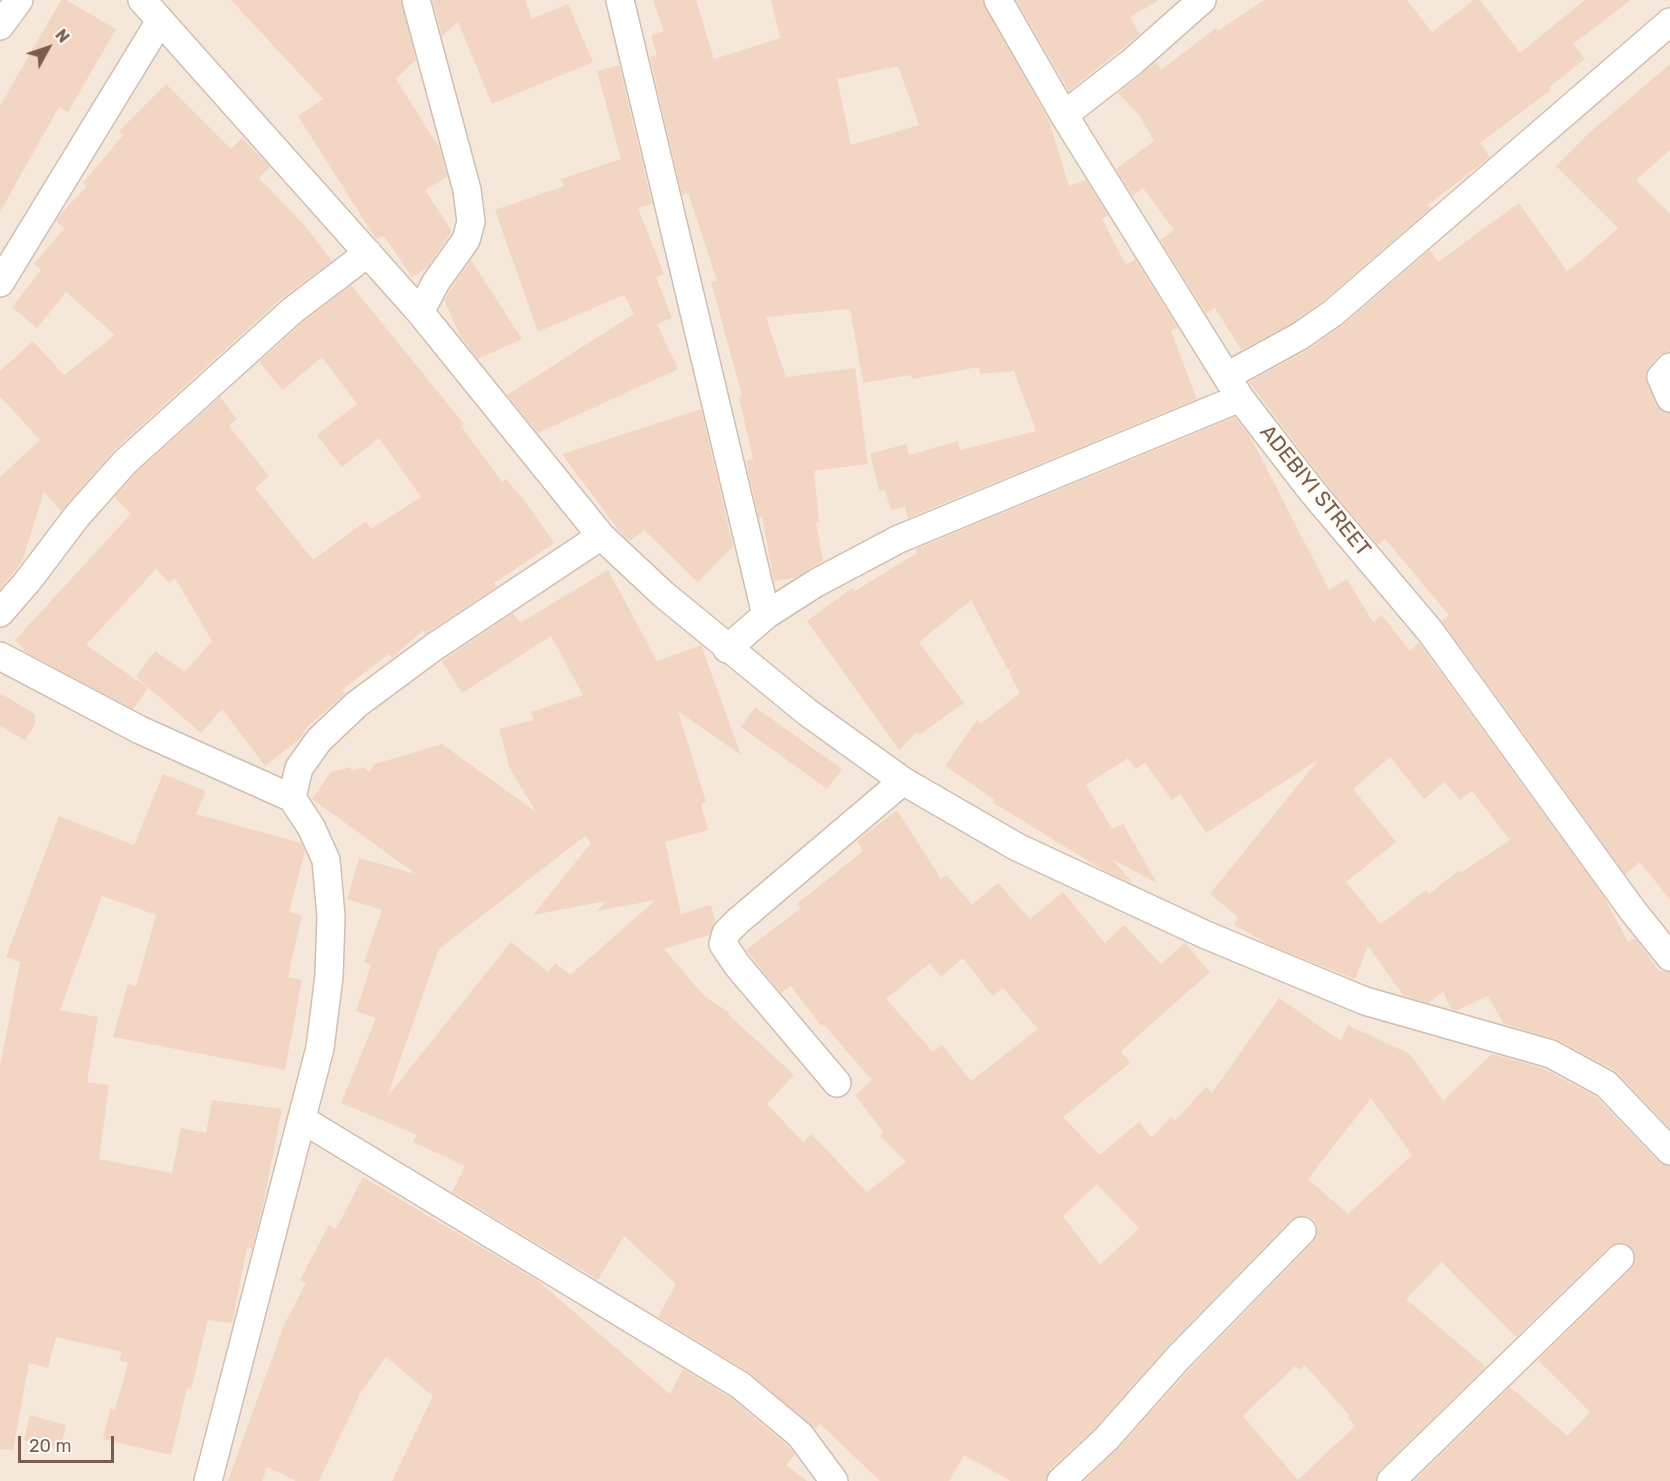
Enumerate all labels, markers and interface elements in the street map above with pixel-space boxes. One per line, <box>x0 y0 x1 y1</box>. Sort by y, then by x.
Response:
north arrow <box>18 18 78 78</box>
text: N <box>51 26 73 47</box>
street label: ADEBIYI STREET <box>1254 420 1376 562</box>
scale bar <box>21 1424 117 1462</box>
text: 20 m <box>29 1435 71 1457</box>

